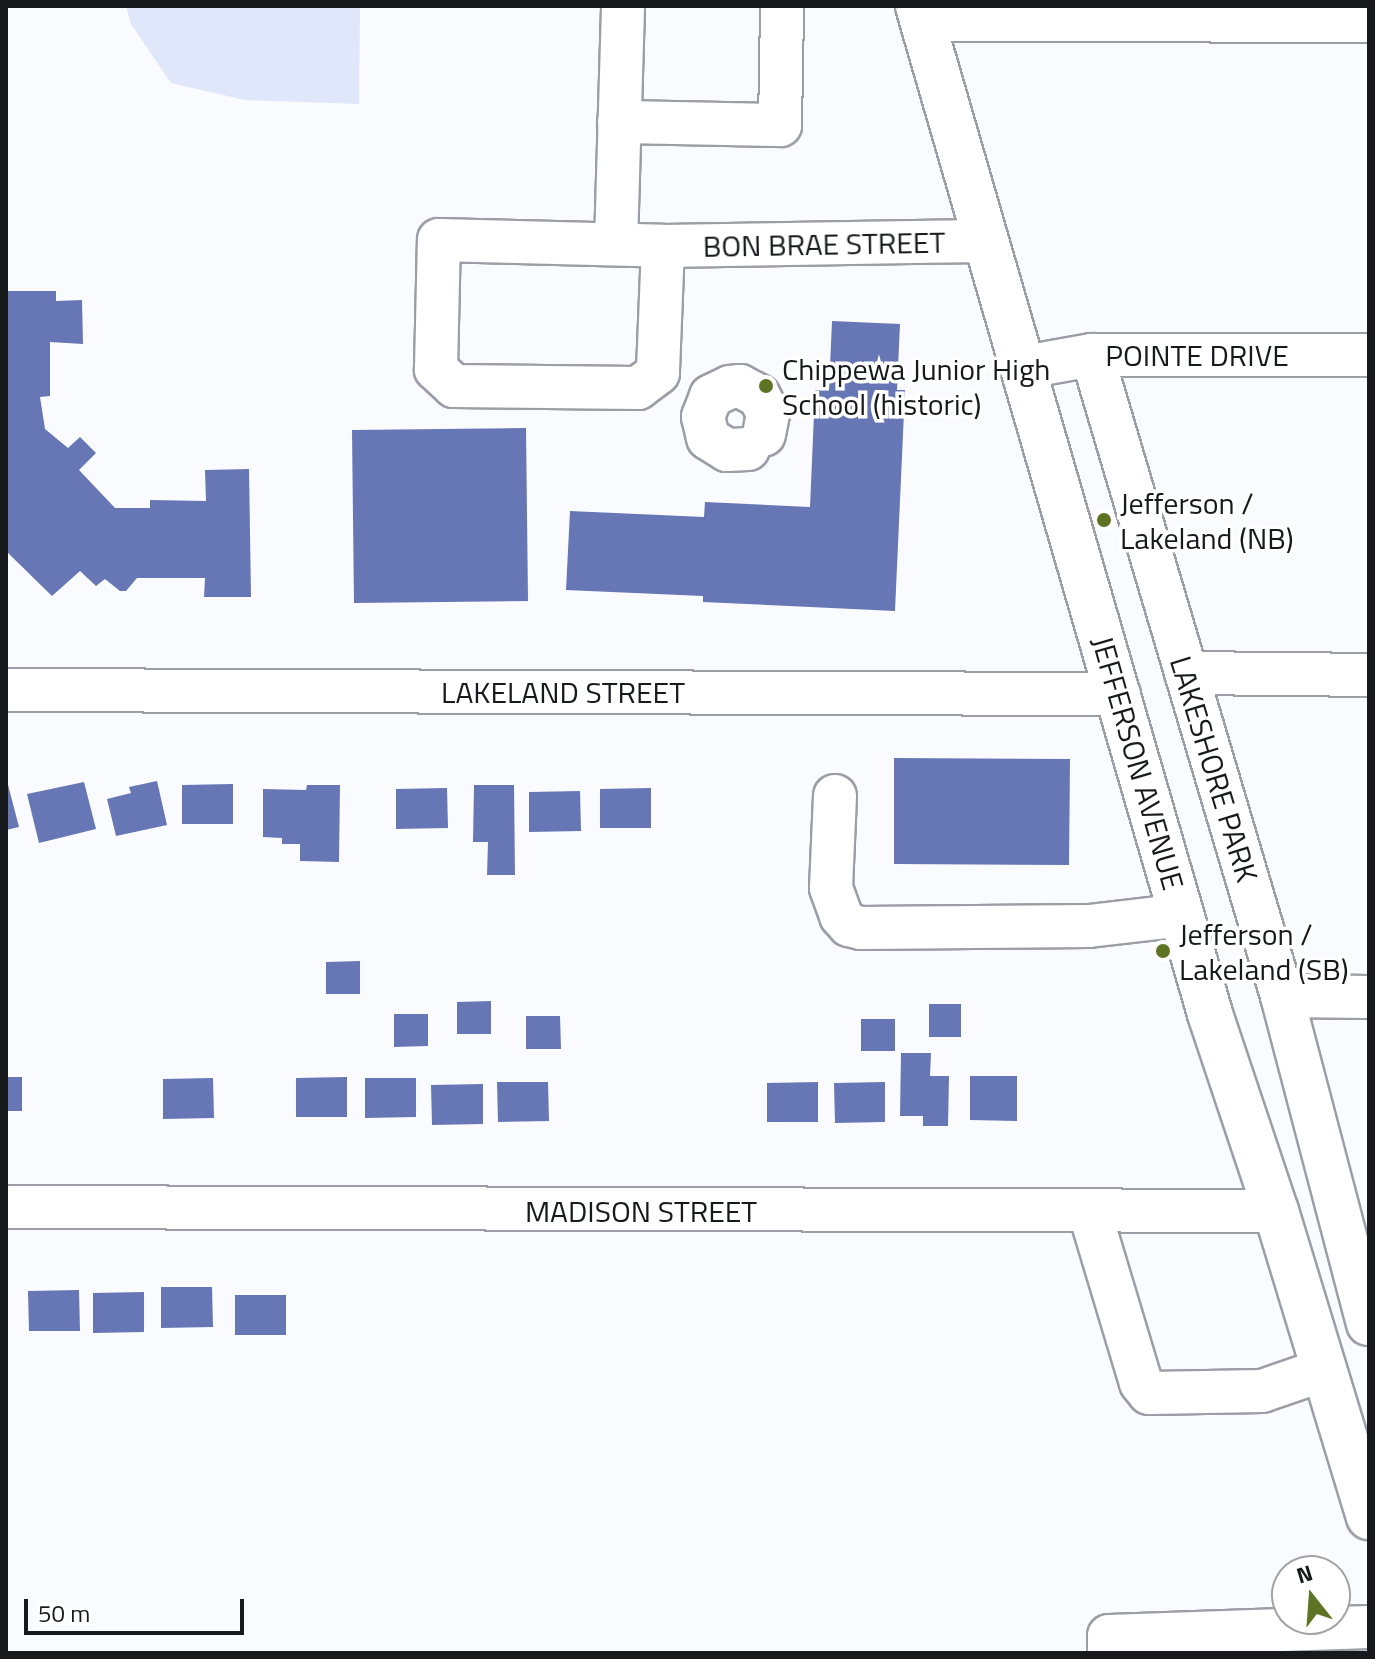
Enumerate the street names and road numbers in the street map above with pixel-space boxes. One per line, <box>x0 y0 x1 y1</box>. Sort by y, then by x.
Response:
street label: BON BRAE STREET <box>702 224 946 264</box>
street label: POINTE DRIVE <box>1105 337 1289 373</box>
street label: JEFFERSON AVENUE <box>1085 632 1191 894</box>
street label: LAKESHORE PARK <box>1163 652 1265 886</box>
street label: LAKELAND STREET <box>441 674 685 710</box>
street label: MADISON STREET <box>525 1193 757 1229</box>

